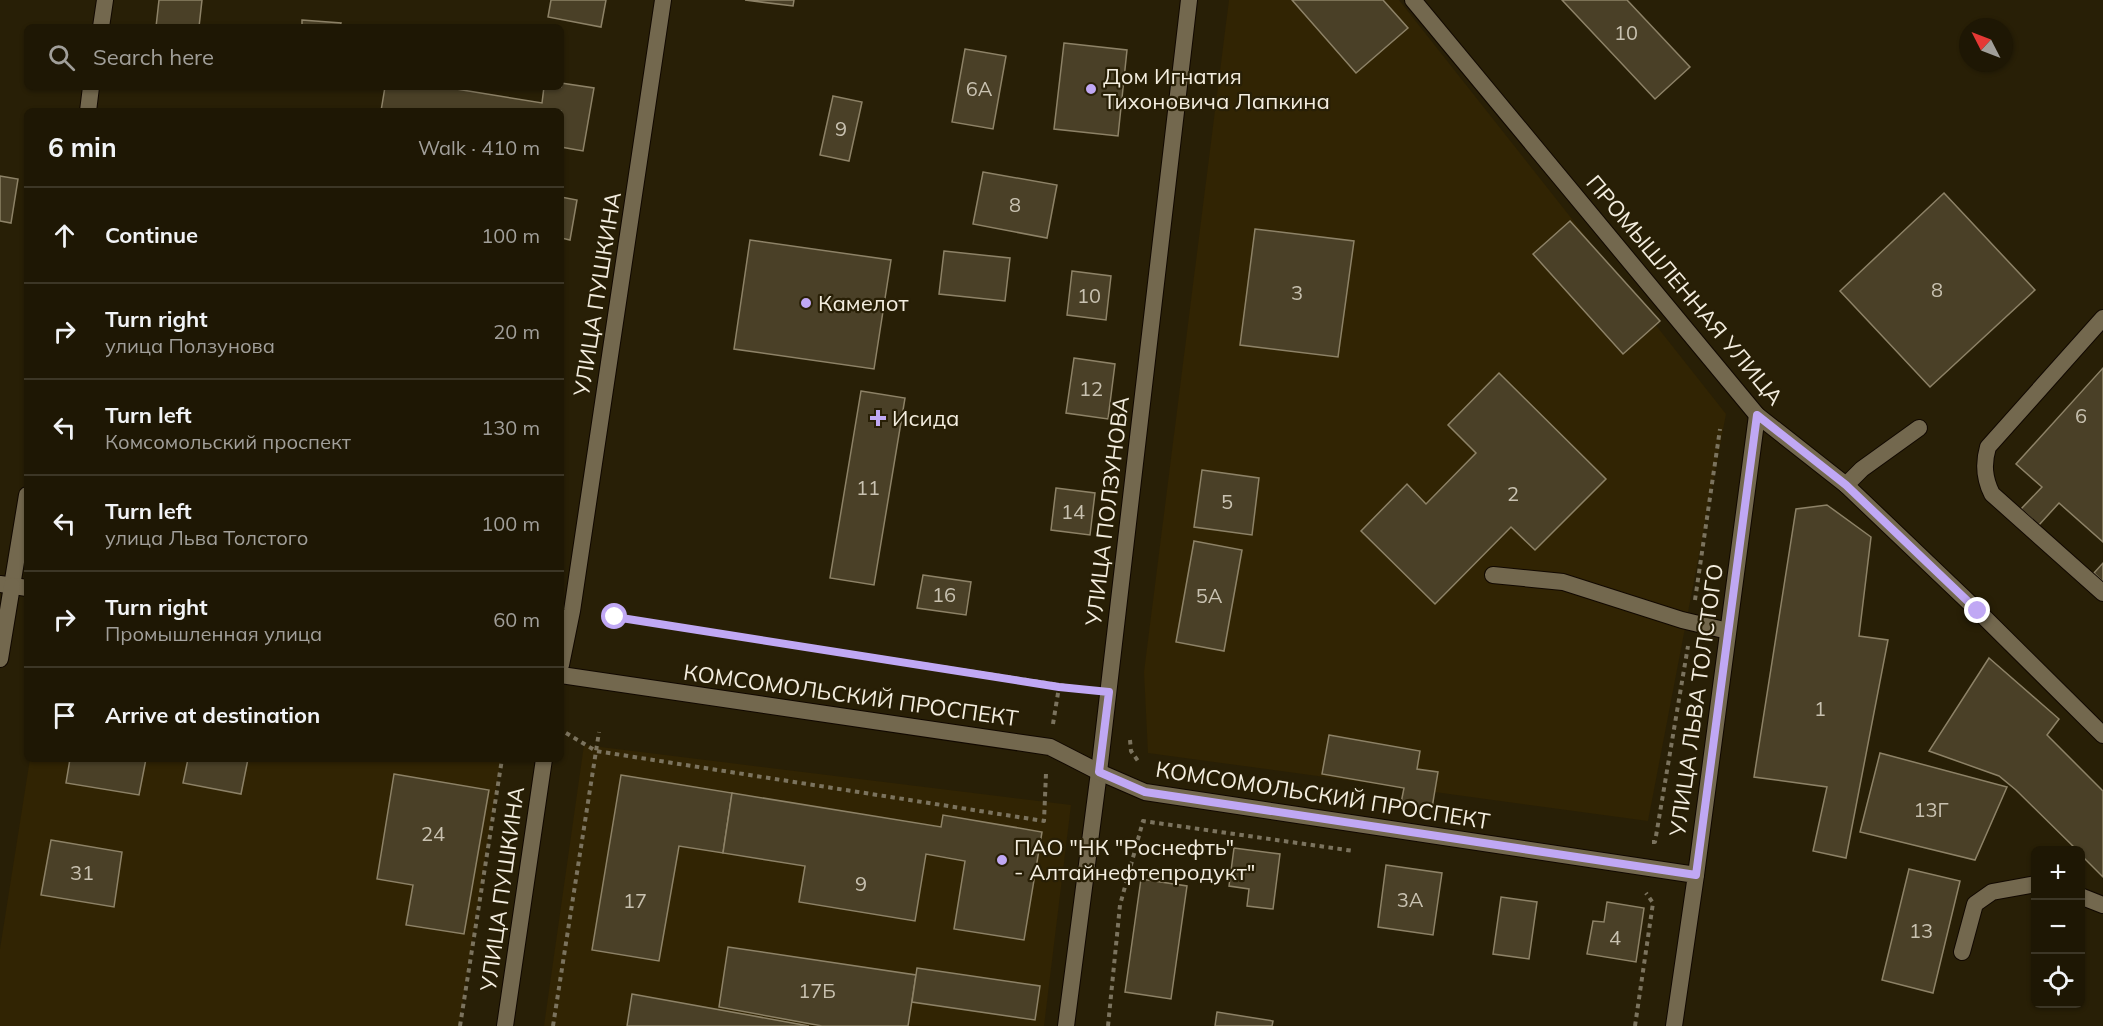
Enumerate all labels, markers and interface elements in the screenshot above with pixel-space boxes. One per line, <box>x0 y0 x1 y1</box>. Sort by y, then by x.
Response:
north arrow <box>1959 18 2013 72</box>
house number: 10 <box>1614 20 1638 45</box>
search box <box>24 24 564 90</box>
icon: search <box>45 41 78 74</box>
text: Search here <box>93 43 214 71</box>
place label: Дом Игнатия Тихоновича Лапкина <box>1103 62 1330 115</box>
house number: 6А <box>966 76 993 101</box>
marker: Дом Игнатия Тихоновича Лапкина <box>1084 82 1098 96</box>
house number: 9 <box>835 116 847 141</box>
text: 6 min <box>48 131 117 164</box>
text: Walk · 410 m <box>418 135 540 160</box>
street label: ПРОМЫШЛЕННАЯ УЛИЦА <box>1580 169 1790 411</box>
street label: УЛИЦА ПУШКИНА <box>567 190 627 399</box>
house number: 8 <box>1009 192 1021 217</box>
icon: ahead <box>48 219 81 252</box>
text: Continue <box>105 221 198 249</box>
text: 100 m <box>481 223 540 248</box>
house number: 8 <box>1931 277 1943 302</box>
house number: 3 <box>1291 280 1303 305</box>
house number: 10 <box>1077 283 1101 308</box>
place label: Камелот <box>818 289 909 317</box>
marker: Камелот <box>799 296 813 310</box>
text: Turn right <box>105 305 208 333</box>
icon: right <box>48 315 81 348</box>
text: 20 m <box>493 319 540 344</box>
text: улица Ползунова <box>105 333 275 358</box>
house number: 12 <box>1079 376 1103 401</box>
street label: УЛИЦА ПОЛЗУНОВА <box>1079 395 1135 628</box>
text: Turn left <box>105 401 192 429</box>
house number: 6 <box>2075 403 2087 428</box>
place label: Исида <box>892 404 959 432</box>
marker: Исида <box>869 409 887 427</box>
icon: left <box>48 411 81 444</box>
text: 130 m <box>481 415 540 440</box>
text: Комсомольский проспект <box>105 429 351 454</box>
house number: 11 <box>856 475 880 500</box>
house number: 2 <box>1507 481 1519 506</box>
house number: 5 <box>1221 489 1233 514</box>
text: Turn left <box>105 497 192 525</box>
house number: 14 <box>1061 499 1085 524</box>
icon: left <box>48 507 81 540</box>
text: 100 m <box>481 511 540 536</box>
text: улица Льва Толстого <box>105 525 308 550</box>
street label: УЛИЦА ЛЬВА ТОЛСТОГО <box>1663 562 1729 839</box>
house number: 16 <box>932 582 956 607</box>
house number: 5А <box>1196 583 1223 608</box>
text: Turn right <box>105 593 208 621</box>
route end <box>1964 597 1990 623</box>
icon: right <box>48 603 81 636</box>
route start <box>601 603 627 629</box>
text: 60 m <box>493 607 540 632</box>
text: Промышленная улица <box>105 621 322 646</box>
street label: КОМСОМОЛЬСКИЙ ПРОСПЕКТ <box>682 658 1020 732</box>
house number: 1 <box>1814 696 1826 721</box>
icon: arrive <box>48 699 81 732</box>
text: Arrive at destination <box>105 701 320 729</box>
street label: КОМСОМОЛЬСКИЙ ПРОСПЕКТ <box>1154 755 1492 835</box>
street label: УЛИЦА ПУШКИНА <box>474 785 530 994</box>
house number: 13Г <box>1913 797 1949 822</box>
house number: 24 <box>421 821 445 846</box>
place label: ПАО "НК "Роснефть" - Алтайнефтепродукт" <box>1014 833 1255 886</box>
map controls <box>2031 846 2085 1008</box>
button: + <box>2031 846 2085 900</box>
marker: ПАО "НК "Роснефть" - Алтайнефтепродукт" <box>995 853 1009 867</box>
house number: 31 <box>70 860 94 885</box>
house number: 9 <box>855 871 867 896</box>
house number: 3А <box>1397 887 1424 912</box>
house number: 17 <box>623 888 647 913</box>
button: − <box>2031 900 2085 954</box>
house number: 13 <box>1909 918 1933 943</box>
house number: 4 <box>1609 925 1621 950</box>
button: locate <box>2031 954 2085 1008</box>
house number: 17Б <box>798 978 836 1003</box>

